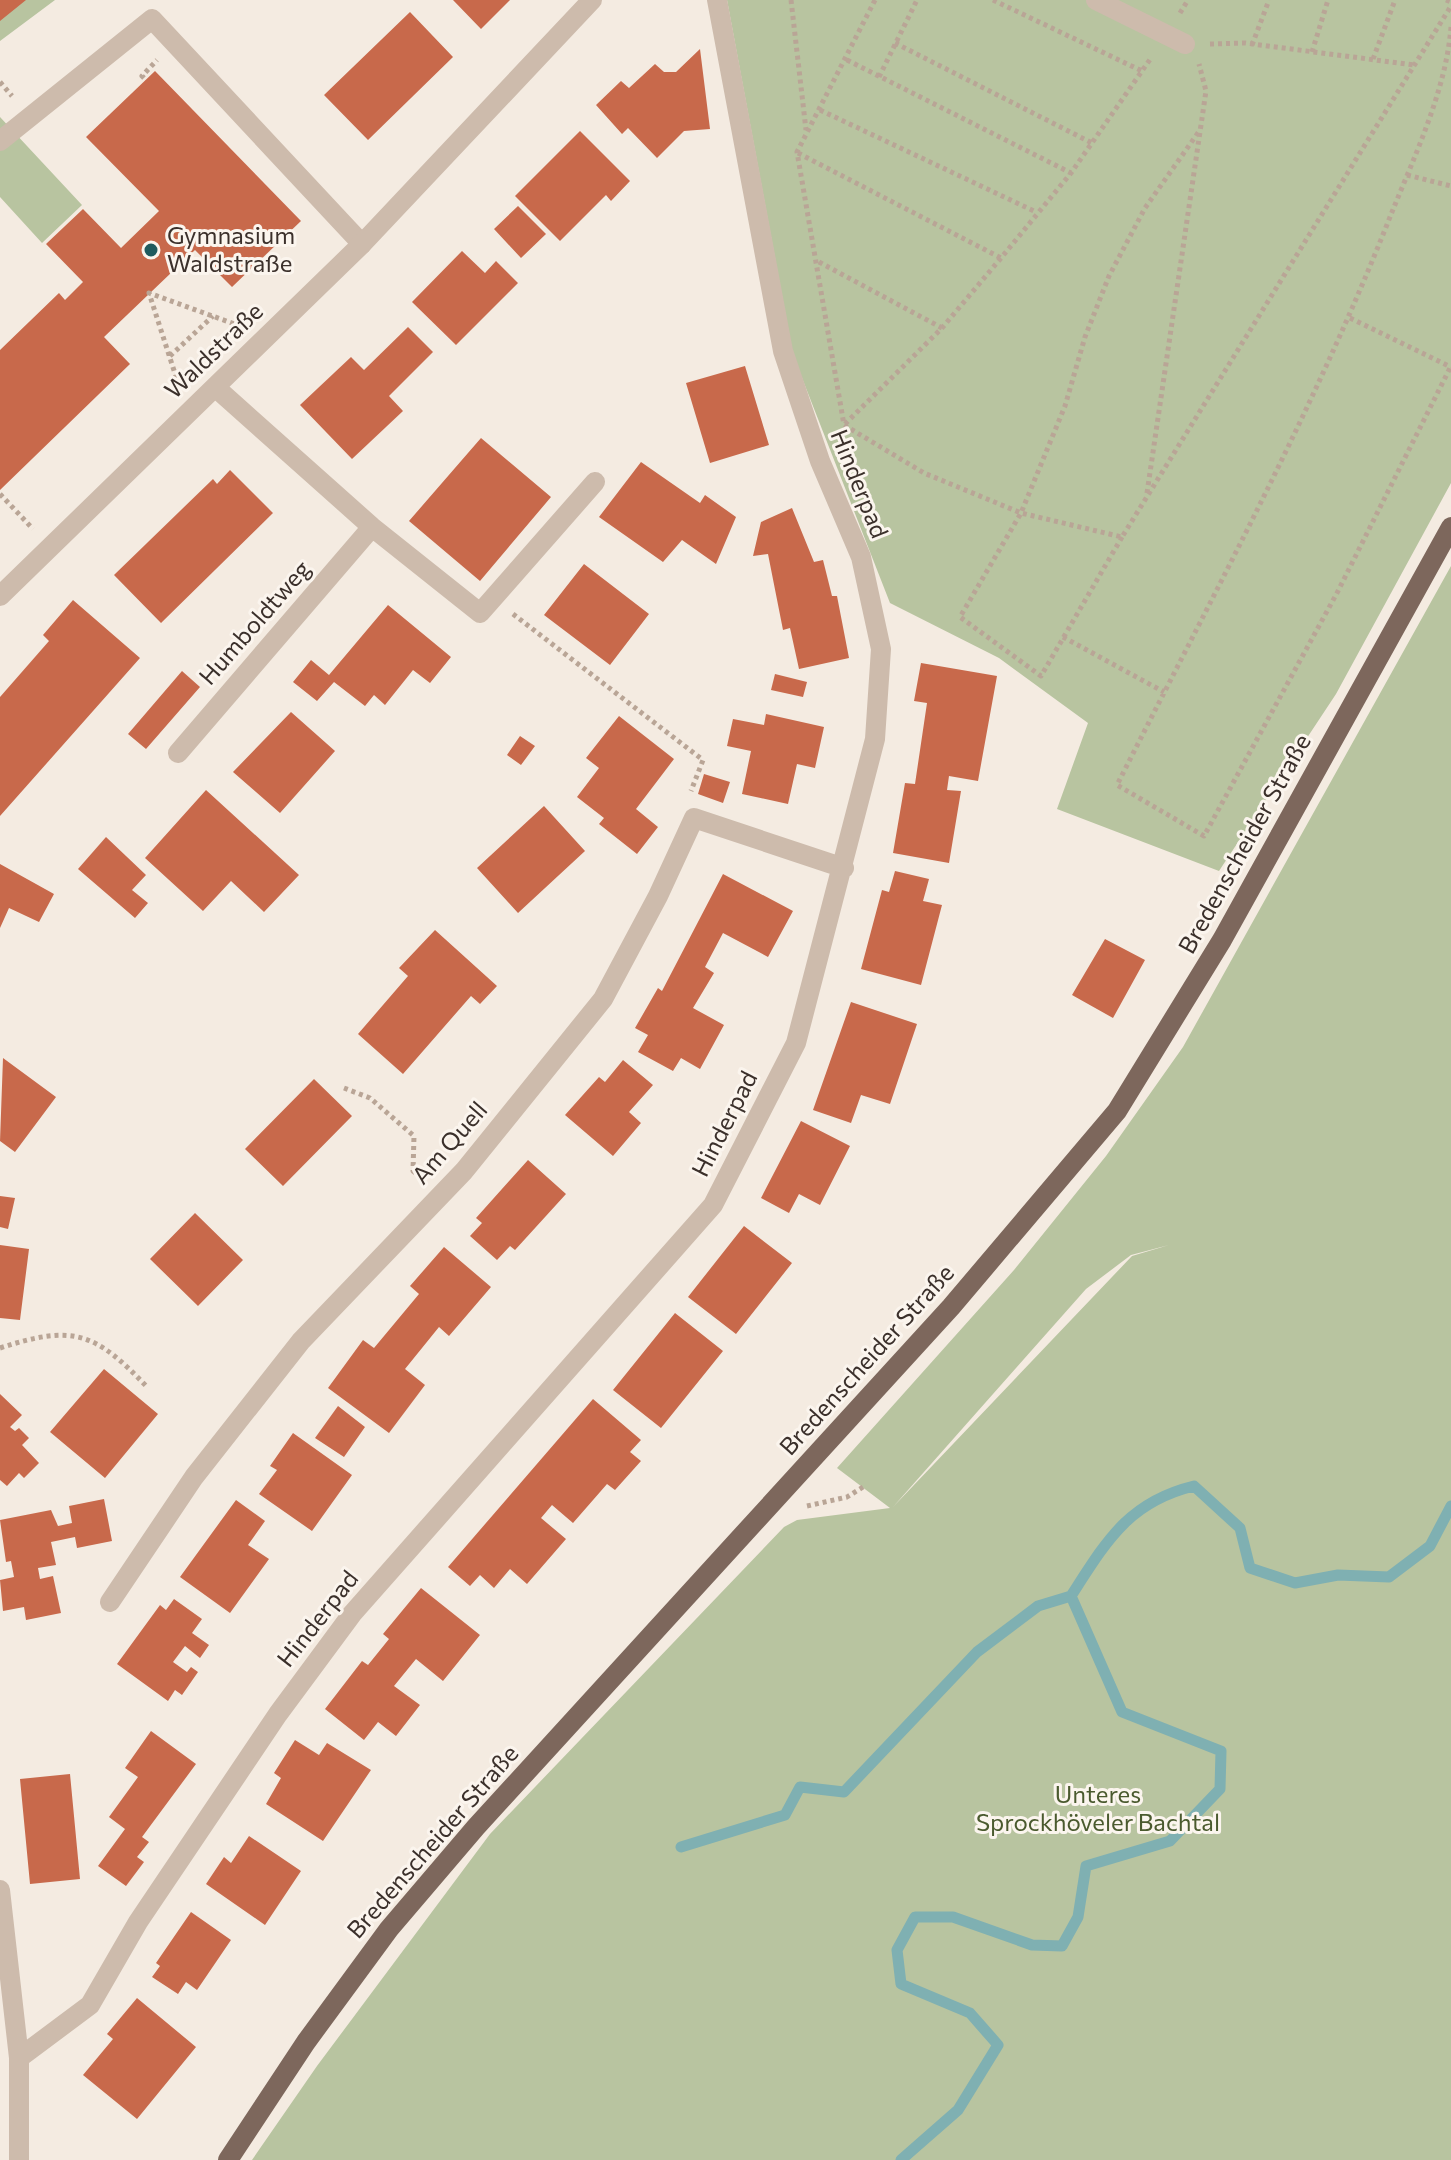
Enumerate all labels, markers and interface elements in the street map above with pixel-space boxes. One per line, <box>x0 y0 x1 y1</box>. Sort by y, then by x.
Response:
place label: Gymnasium Waldstraße <box>167 220 295 277</box>
marker: Gymnasium Waldstraße <box>142 241 160 259</box>
street label: Waldstraße <box>158 296 268 404</box>
street label: Hinderpad <box>825 425 895 542</box>
street label: Humboldtweg <box>192 554 316 690</box>
street label: Bredenscheider Straße <box>1171 728 1316 958</box>
street label: Hinderpad <box>685 1066 763 1181</box>
street label: Am Quell <box>405 1095 493 1189</box>
street label: Bredenscheider Straße <box>773 1258 959 1460</box>
street label: Hinderpad <box>270 1564 364 1672</box>
street label: Bredenscheider Straße <box>340 1739 524 1944</box>
park label: Unteres Sprockhöveler Bachtal <box>976 1779 1220 1836</box>

